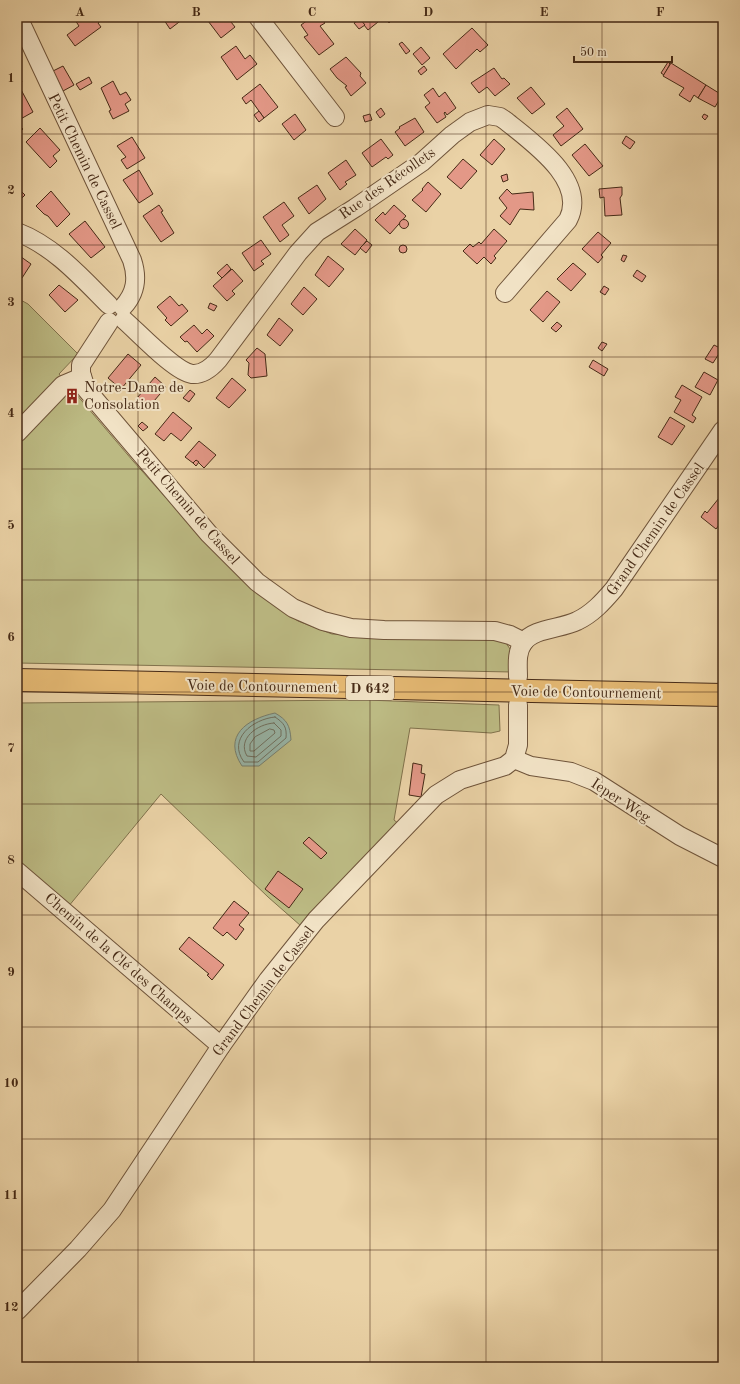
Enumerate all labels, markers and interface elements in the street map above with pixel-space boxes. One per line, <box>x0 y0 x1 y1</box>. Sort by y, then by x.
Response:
text: A <box>75 6 85 19</box>
text: B <box>191 6 201 19</box>
text: C <box>308 6 316 19</box>
text: D <box>423 6 433 19</box>
text: E <box>540 6 549 19</box>
text: F <box>656 6 665 19</box>
scale bar <box>574 38 672 64</box>
text: 50 m <box>580 46 607 59</box>
text: 1 <box>7 72 15 85</box>
street label: Petit Chemin de Cassel <box>44 91 123 232</box>
street label: Rue des Récollets <box>337 145 439 223</box>
text: 2 <box>7 184 15 197</box>
text: 3 <box>7 296 15 309</box>
place label: Notre-Dame de Consolation <box>84 381 184 413</box>
building icon: Notre-Dame de Consolation <box>63 387 81 405</box>
text: 4 <box>7 407 15 420</box>
street label: Petit Chemin de Cassel <box>132 446 241 568</box>
street label: Grand Chemin de Cassel <box>605 461 708 599</box>
text: 5 <box>7 519 15 532</box>
text: 6 <box>7 631 15 644</box>
road number: D 642 <box>346 676 394 700</box>
street label: Voie de Contournement <box>186 679 338 696</box>
street label: Voie de Contournement <box>510 685 662 702</box>
text: 7 <box>7 742 15 755</box>
street label: Ieper Weg <box>588 777 653 826</box>
text: 8 <box>7 854 15 867</box>
street label: Chemin de la Clé des Champs <box>41 891 195 1027</box>
street label: Grand Chemin de Cassel <box>211 924 318 1060</box>
text: 9 <box>7 966 15 979</box>
text: 10 <box>3 1077 19 1090</box>
text: 11 <box>3 1189 19 1202</box>
text: 12 <box>3 1301 19 1314</box>

